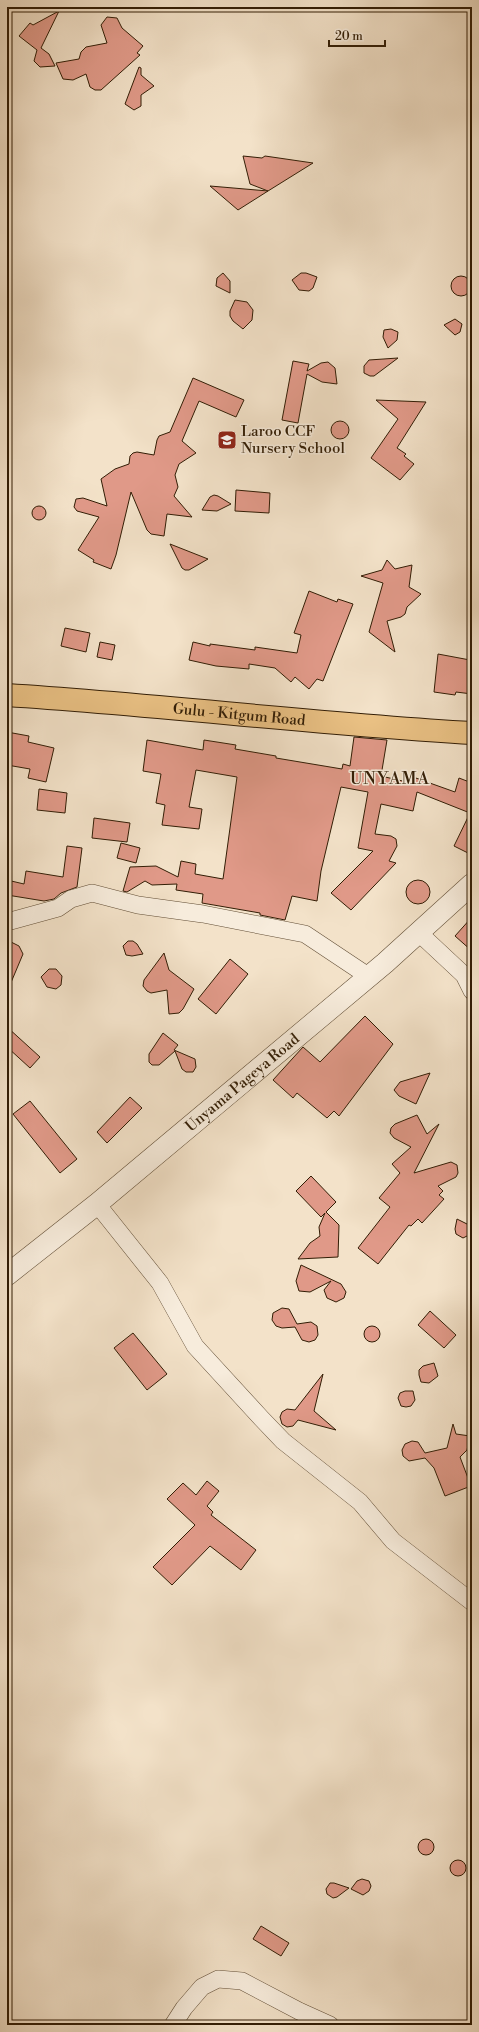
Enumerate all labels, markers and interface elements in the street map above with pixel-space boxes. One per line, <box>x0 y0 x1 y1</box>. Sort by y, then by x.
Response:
scale bar <box>329 22 385 48</box>
text: 20 m <box>335 29 363 44</box>
place label: Laroo CCF Nursery School <box>241 422 345 458</box>
school or university icon: Laroo CCF Nursery School <box>216 429 238 451</box>
street label: Gulu - Kitgum Road <box>172 699 307 730</box>
district label: UNYAMA <box>350 768 430 790</box>
street label: Unyama Pageya Road <box>181 1029 304 1136</box>

